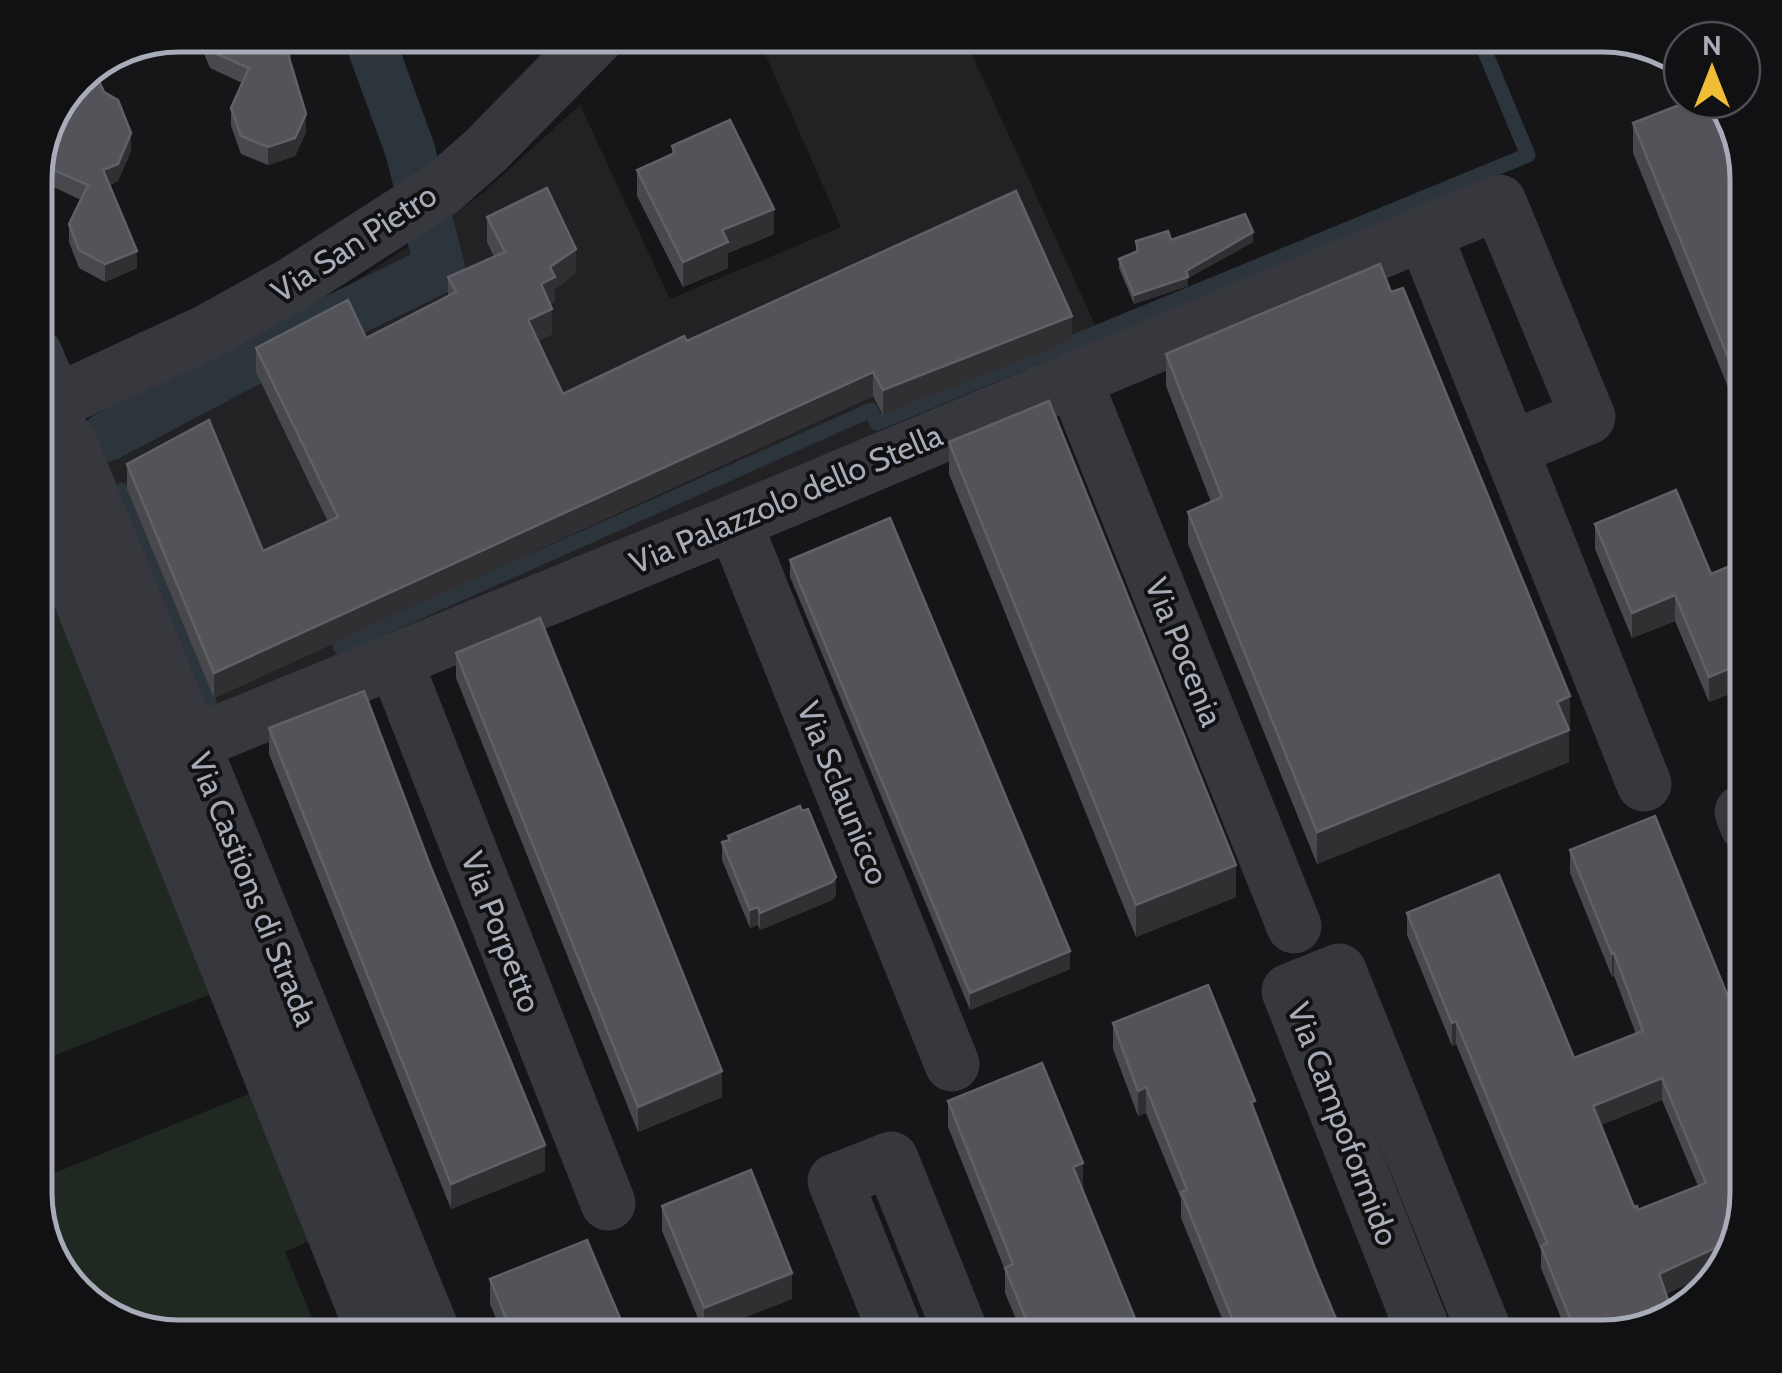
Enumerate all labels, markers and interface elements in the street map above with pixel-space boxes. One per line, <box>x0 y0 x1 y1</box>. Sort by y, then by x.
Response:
north arrow <box>1662 20 1762 120</box>
text: N <box>1702 28 1722 62</box>
street label: Via San Pietro <box>264 175 444 310</box>
street label: Via Palazzolo dello Stella <box>624 415 948 582</box>
street label: Via Pocenia <box>1137 572 1232 732</box>
street label: Via Sclaunicco <box>789 696 898 890</box>
street label: Via Castions di Strada <box>181 747 326 1032</box>
street label: Via Porpetto <box>453 846 550 1018</box>
street label: Via Campoformido <box>1279 997 1408 1251</box>

